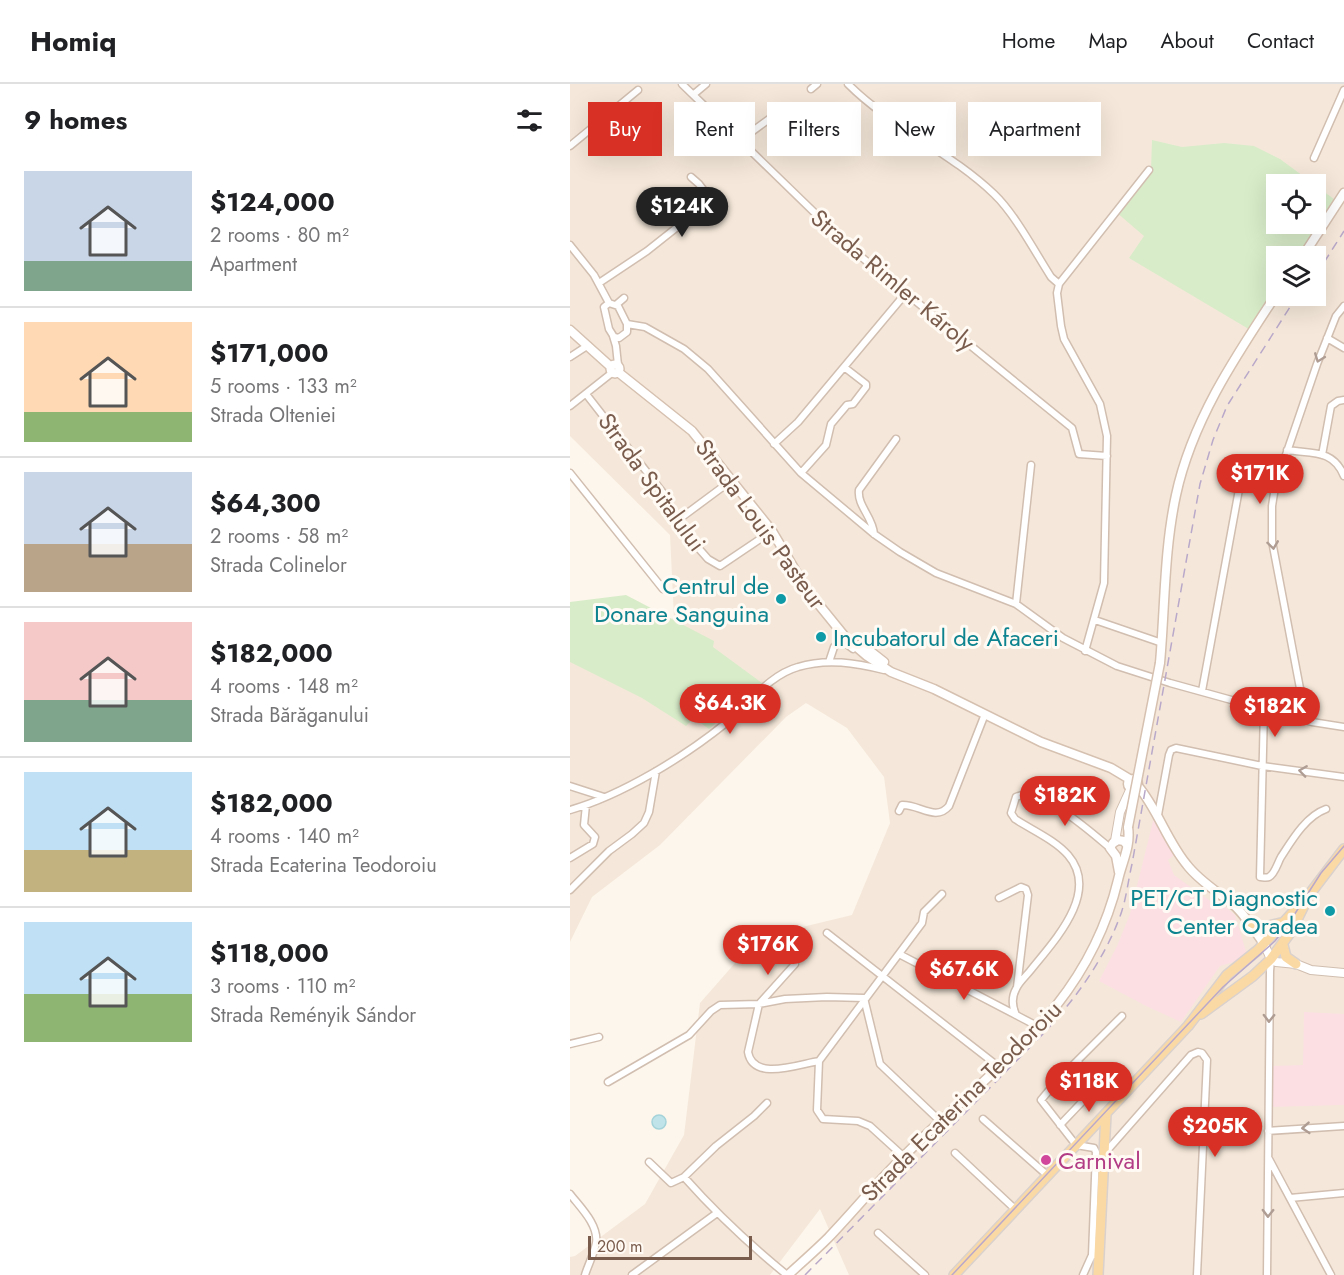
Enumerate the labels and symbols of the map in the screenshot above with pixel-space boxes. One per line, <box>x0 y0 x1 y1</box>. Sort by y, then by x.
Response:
pin: $124K <box>640 187 724 238</box>
street label: Strada Rimler Károly <box>803 201 983 360</box>
one-way arrow <box>1314 352 1326 363</box>
street label: Strada Spitalului <box>590 405 714 559</box>
street label: Strada Louis Pasteur <box>687 431 835 617</box>
pin: $171K <box>1218 454 1302 505</box>
one-way arrow <box>1266 541 1279 550</box>
place label: Centrul de Donare Sanguina <box>594 568 769 631</box>
marker: Centrul de Donare Sanguina <box>774 592 788 606</box>
place label: Incubatorul de Afaceri <box>833 620 1059 655</box>
marker: Incubatorul de Afaceri <box>814 630 828 644</box>
pin: $64.3K <box>681 684 779 735</box>
pin: $182K <box>1233 687 1317 738</box>
one-way arrow <box>1299 766 1308 778</box>
pin: $182K <box>1023 776 1107 827</box>
place label: PET/CT Diagnostic Center Oradea <box>1130 880 1318 943</box>
marker: PET/CT Diagnostic Center Oradea <box>1323 904 1337 918</box>
pin: $176K <box>726 925 810 976</box>
pin: $67.6K <box>915 950 1013 1001</box>
street label: Strada Ecaterina Teodoroiu <box>852 992 1070 1210</box>
one-way arrow <box>1263 1013 1275 1022</box>
pin: $118K <box>1047 1062 1131 1113</box>
pin: $205K <box>1173 1107 1257 1158</box>
one-way arrow <box>1302 1122 1311 1135</box>
place label: Carnival <box>1058 1143 1141 1178</box>
marker: Carnival <box>1039 1153 1053 1167</box>
one-way arrow <box>1262 1208 1274 1217</box>
scale bar <box>588 1233 752 1260</box>

